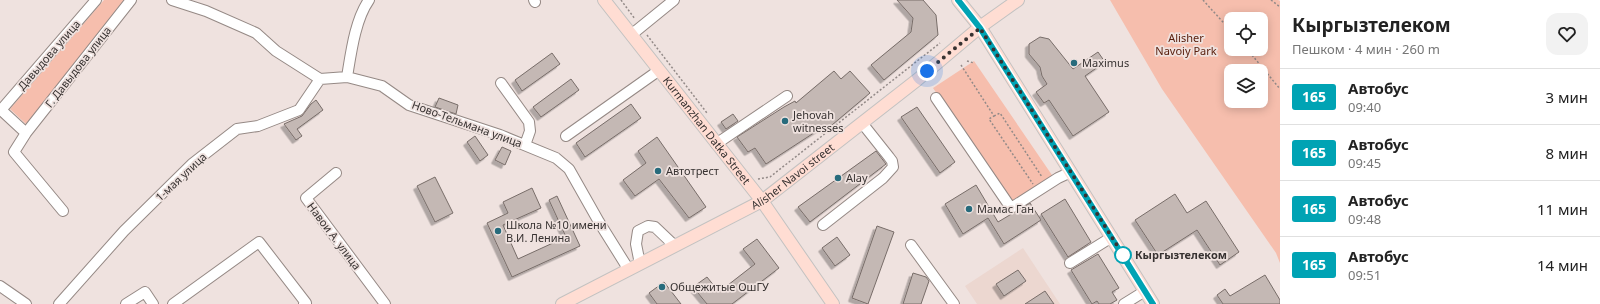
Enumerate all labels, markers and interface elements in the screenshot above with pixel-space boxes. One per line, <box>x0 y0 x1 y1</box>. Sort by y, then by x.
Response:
map controls <box>1224 12 1268 108</box>
button: locate <box>1224 12 1268 56</box>
text: Кыргызтелеком <box>1292 12 1451 38</box>
button: heart <box>1546 13 1588 55</box>
street label: Давыдова улица <box>14 16 83 93</box>
street label: Г. Давыдова улица <box>41 23 114 110</box>
park label: Alisher Navoiy Park <box>1155 30 1217 58</box>
text: Пешком · 4 мин · 260 m <box>1292 40 1440 58</box>
place label: Maximus <box>1082 55 1129 70</box>
marker: Maximus <box>1069 58 1079 68</box>
your location <box>917 61 937 81</box>
button: layers <box>1224 64 1268 108</box>
street label: Kurmanzhan Datka Street <box>660 73 754 187</box>
text: Автобус <box>1348 78 1409 98</box>
text: 165 <box>1302 87 1326 106</box>
text: 3 мин <box>1545 87 1588 107</box>
street label: Ново-Тельмана улица <box>410 97 524 150</box>
text: 09:40 <box>1348 98 1381 116</box>
place label: Jehovah witnesses <box>792 107 843 135</box>
marker: Jehovah witnesses <box>780 116 790 126</box>
text: Автобус <box>1348 134 1409 154</box>
street label: Alisher Navoi street <box>748 140 837 212</box>
text: 165 <box>1302 143 1326 162</box>
text: 8 мин <box>1545 143 1588 163</box>
street label: 1-мая улица <box>152 149 209 204</box>
text: 09:45 <box>1348 154 1381 172</box>
place label: Автотрест <box>666 163 719 178</box>
marker: Автотрест <box>653 166 663 176</box>
place label: Alay <box>846 170 868 185</box>
marker: Alay <box>833 173 843 183</box>
text: Автобус <box>1348 190 1409 210</box>
street label: Навои А. улица <box>304 199 365 272</box>
text: 165 <box>1302 199 1326 218</box>
text: 11 мин <box>1537 199 1588 219</box>
place label: Мамас Ган <box>977 201 1034 216</box>
marker: Мамас Ган <box>964 204 974 214</box>
text: 09:48 <box>1348 210 1381 228</box>
place label: Школа №10 имени В.И. Ленина <box>506 217 607 245</box>
marker: Школа №10 имени В.И. Ленина <box>493 226 503 236</box>
marker: Кыргызтелеком <box>1114 246 1132 264</box>
text: Автобус <box>1348 246 1409 266</box>
place label: Кыргызтелеком <box>1135 247 1227 262</box>
text: 165 <box>1302 255 1326 274</box>
text: 14 мин <box>1537 255 1588 275</box>
text: 09:51 <box>1348 266 1381 284</box>
place label: Общежитые ОшГУ <box>670 279 769 294</box>
marker: Общежитые ОшГУ <box>657 282 667 292</box>

